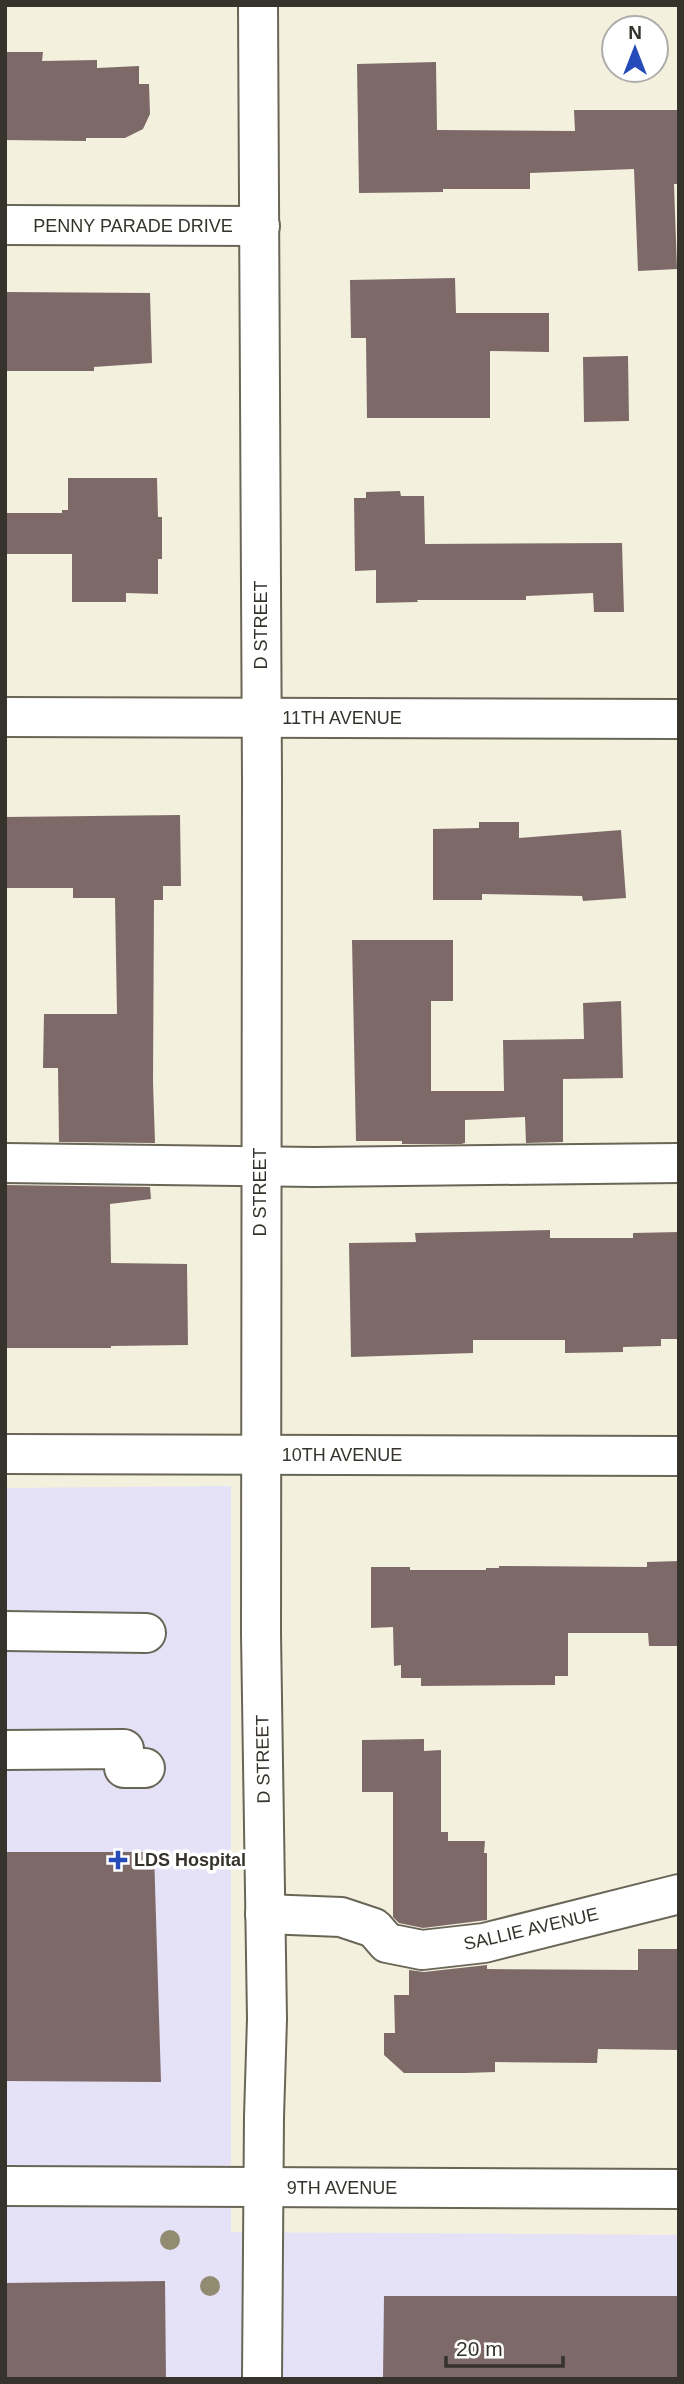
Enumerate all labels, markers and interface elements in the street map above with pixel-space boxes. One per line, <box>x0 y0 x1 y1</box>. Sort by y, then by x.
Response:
north arrow <box>600 14 670 84</box>
text: N <box>628 22 642 43</box>
street label: PENNY PARADE DRIVE <box>33 216 233 236</box>
street label: D STREET <box>251 580 271 670</box>
street label: 11TH AVENUE <box>282 708 402 728</box>
street label: D STREET <box>250 1147 270 1237</box>
street label: 10TH AVENUE <box>282 1445 402 1465</box>
street label: D STREET <box>252 1714 274 1804</box>
marker: LDS Hospital <box>108 1850 128 1870</box>
place label: LDS Hospital <box>134 1850 246 1870</box>
street label: SALLIE AVENUE <box>462 1904 600 1954</box>
street label: 9TH AVENUE <box>287 2178 397 2198</box>
scale bar <box>446 2324 563 2368</box>
text: 20 m <box>456 2337 503 2360</box>

